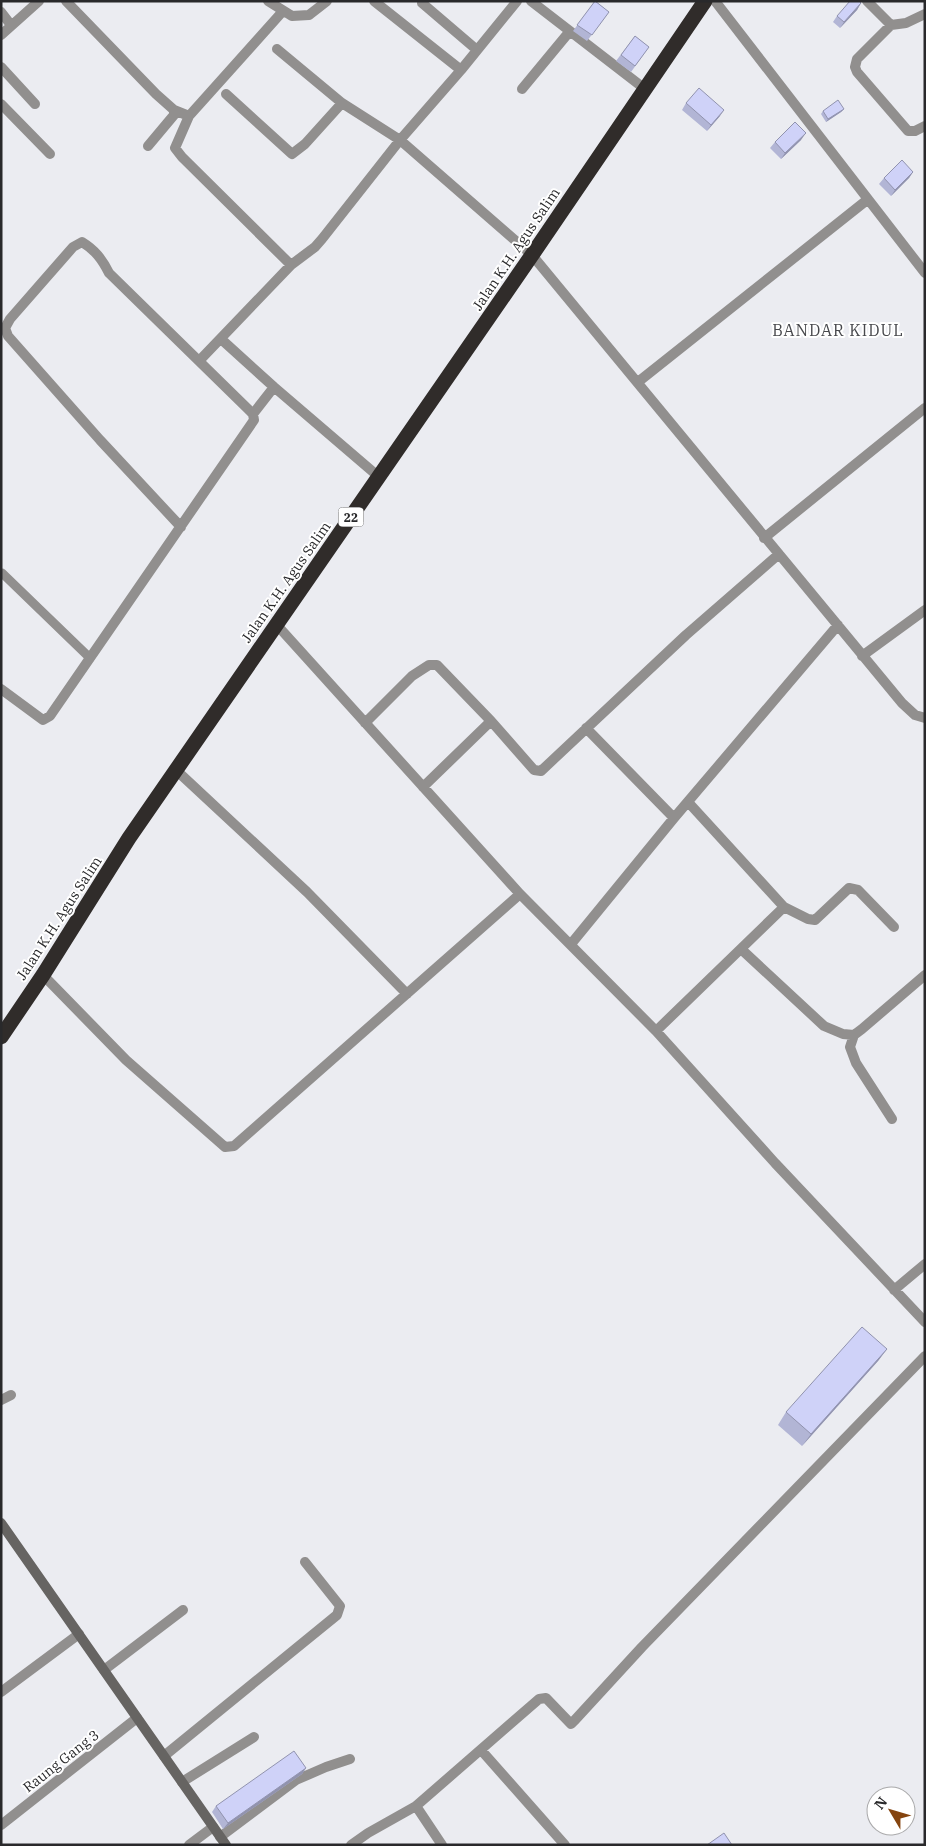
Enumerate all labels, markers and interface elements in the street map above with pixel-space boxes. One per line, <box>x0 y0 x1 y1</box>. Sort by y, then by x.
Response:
street label: Jalan K.H. Agus Salim <box>468 184 564 314</box>
district label: BANDAR KIDUL <box>772 320 904 340</box>
road number: 22 <box>338 508 364 526</box>
street label: Jalan K.H. Agus Salim <box>237 518 335 646</box>
street label: Jalan K.H. Agus Salim <box>12 853 106 983</box>
street label: Raung Gang 3 <box>19 1726 103 1796</box>
north arrow <box>866 1786 916 1836</box>
text: N <box>870 1793 891 1813</box>

